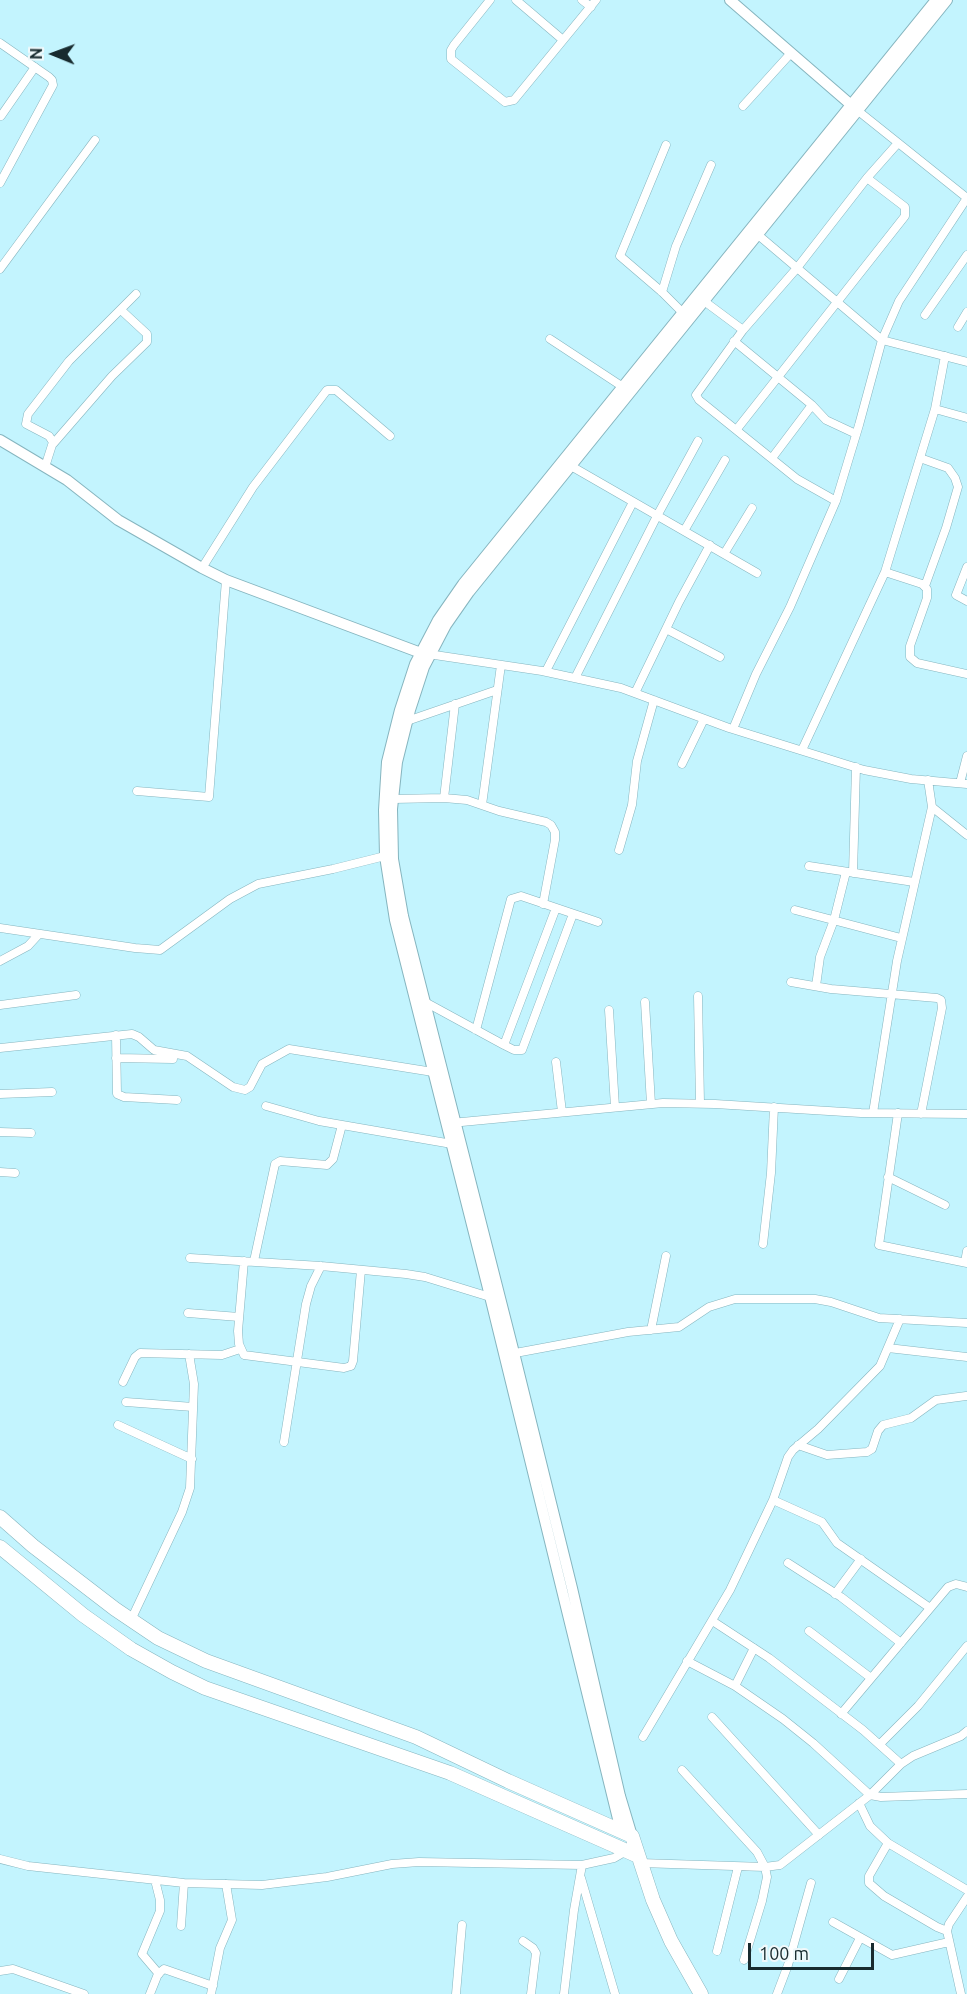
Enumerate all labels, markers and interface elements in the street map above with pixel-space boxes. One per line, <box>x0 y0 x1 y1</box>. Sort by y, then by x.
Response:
north arrow <box>24 24 84 84</box>
text: N <box>27 48 45 60</box>
scale bar <box>751 1931 877 1969</box>
text: 100 m <box>759 1943 809 1963</box>

